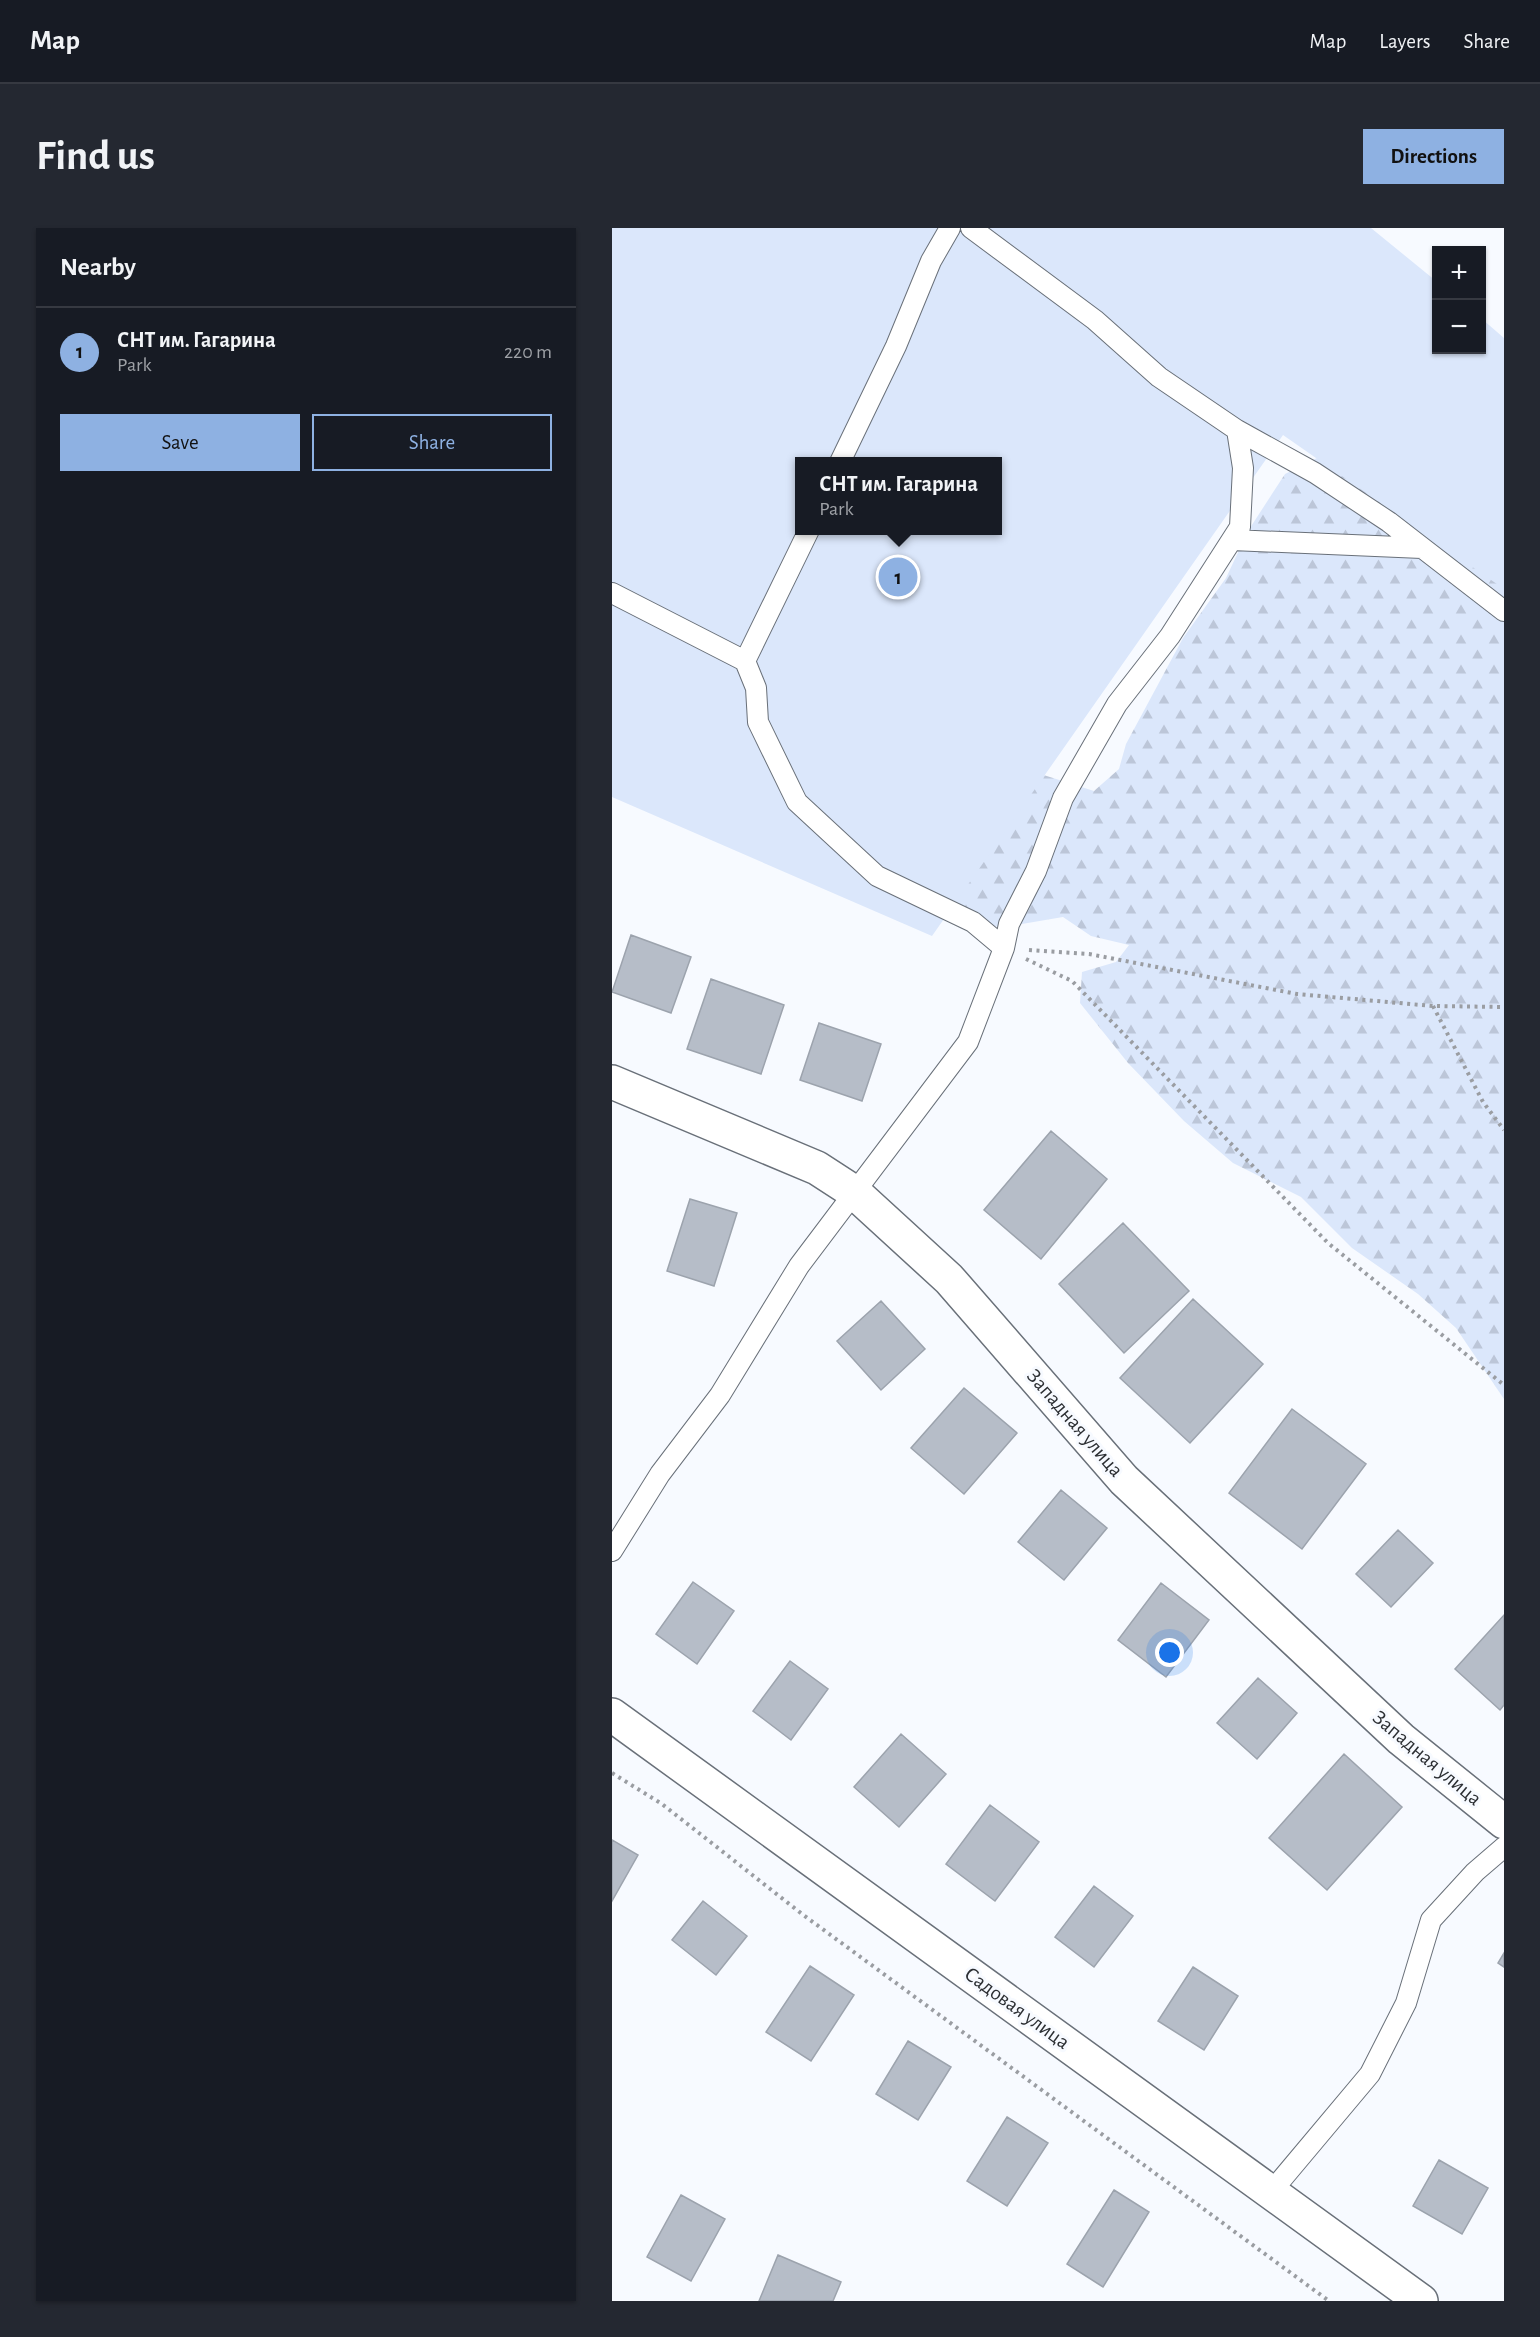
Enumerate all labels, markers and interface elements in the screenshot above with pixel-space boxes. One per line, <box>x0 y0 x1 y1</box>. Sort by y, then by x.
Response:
text: Map <box>30 27 80 55</box>
text: Map <box>1310 31 1346 52</box>
text: Layers <box>1379 31 1430 52</box>
text: Share <box>1463 31 1510 52</box>
button: Directions <box>1363 129 1504 184</box>
text: Find us <box>36 135 155 177</box>
map controls <box>1432 246 1486 354</box>
button: + <box>1432 246 1486 300</box>
text: Nearby <box>60 254 136 280</box>
button: − <box>1432 300 1486 354</box>
text: СНТ им. Гагарина <box>117 329 276 351</box>
text: 1 <box>76 342 83 362</box>
text: 220 m <box>504 342 552 362</box>
text: Park <box>117 355 152 375</box>
button: Save <box>60 414 300 471</box>
button: Share <box>312 414 552 471</box>
popup <box>795 457 1002 535</box>
text: СНТ им. Гагарина <box>819 473 978 495</box>
text: Park <box>819 499 854 519</box>
pin: 1 <box>878 554 918 600</box>
street label: Западная улица <box>1023 1365 1127 1481</box>
your location <box>1155 1638 1184 1667</box>
street label: Западная улица <box>1369 1707 1486 1810</box>
street label: Садовая улица <box>961 1963 1074 2053</box>

